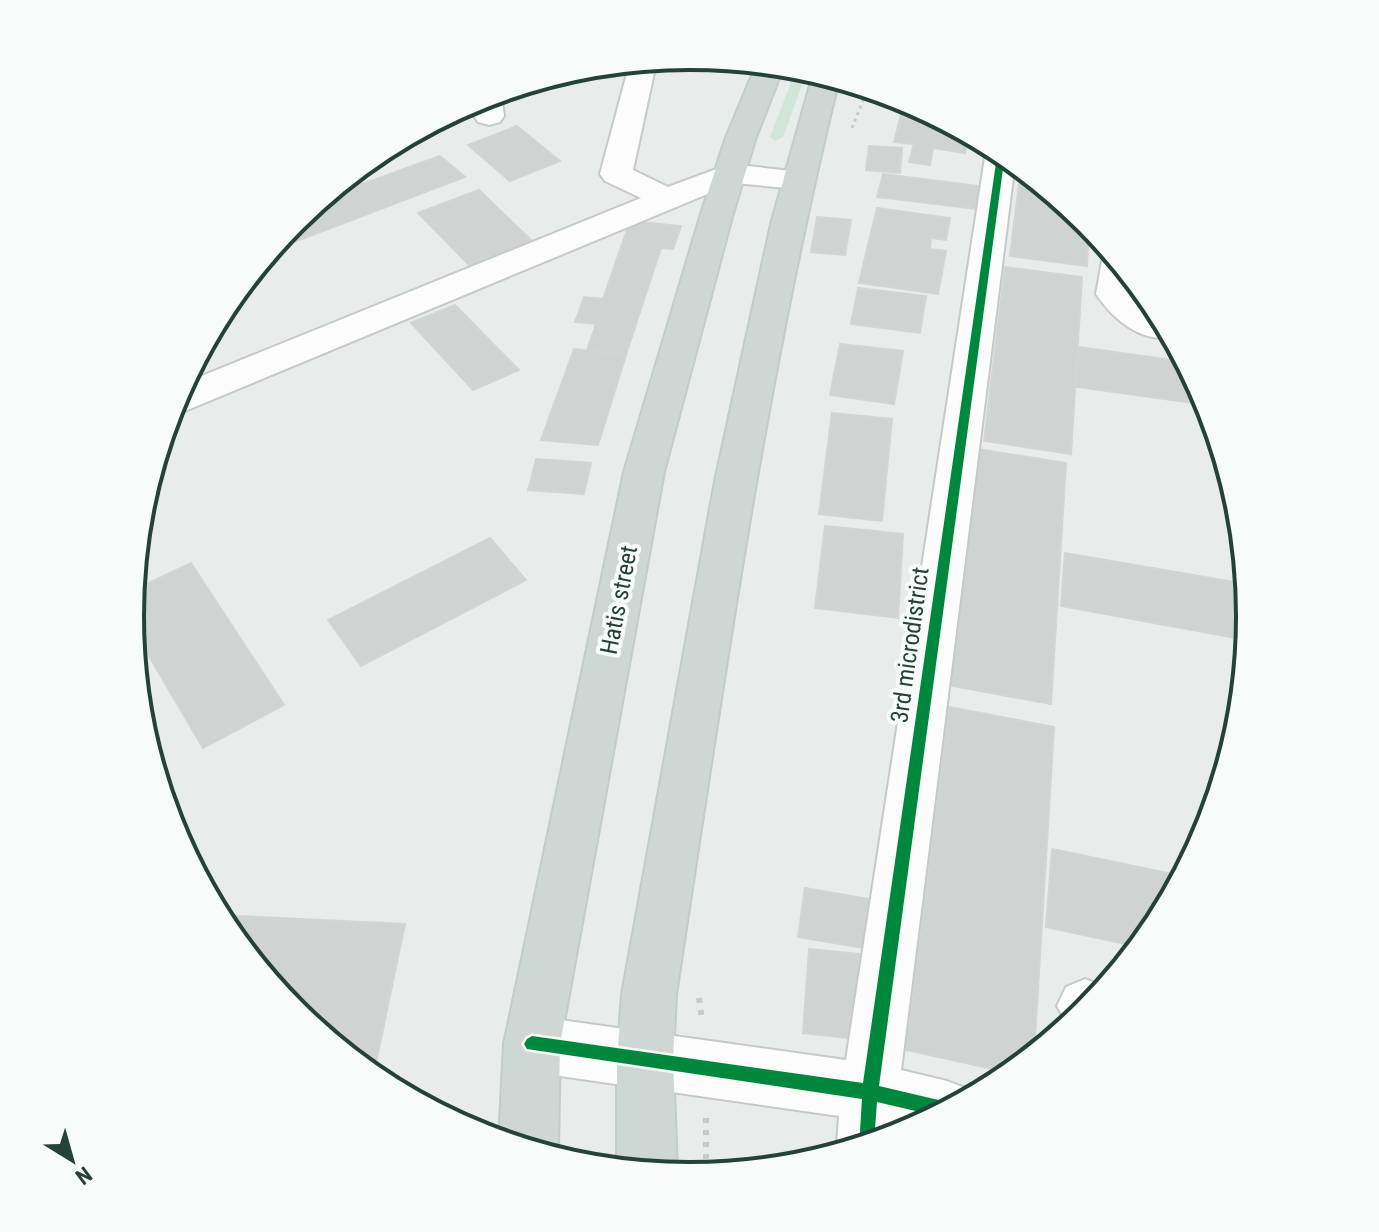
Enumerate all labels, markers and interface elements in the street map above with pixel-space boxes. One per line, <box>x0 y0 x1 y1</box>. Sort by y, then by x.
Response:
street label: Hatis street <box>595 543 643 657</box>
street label: 3rd microdistrict <box>885 566 935 724</box>
north arrow <box>32 1120 112 1200</box>
text: N <box>71 1162 97 1190</box>

